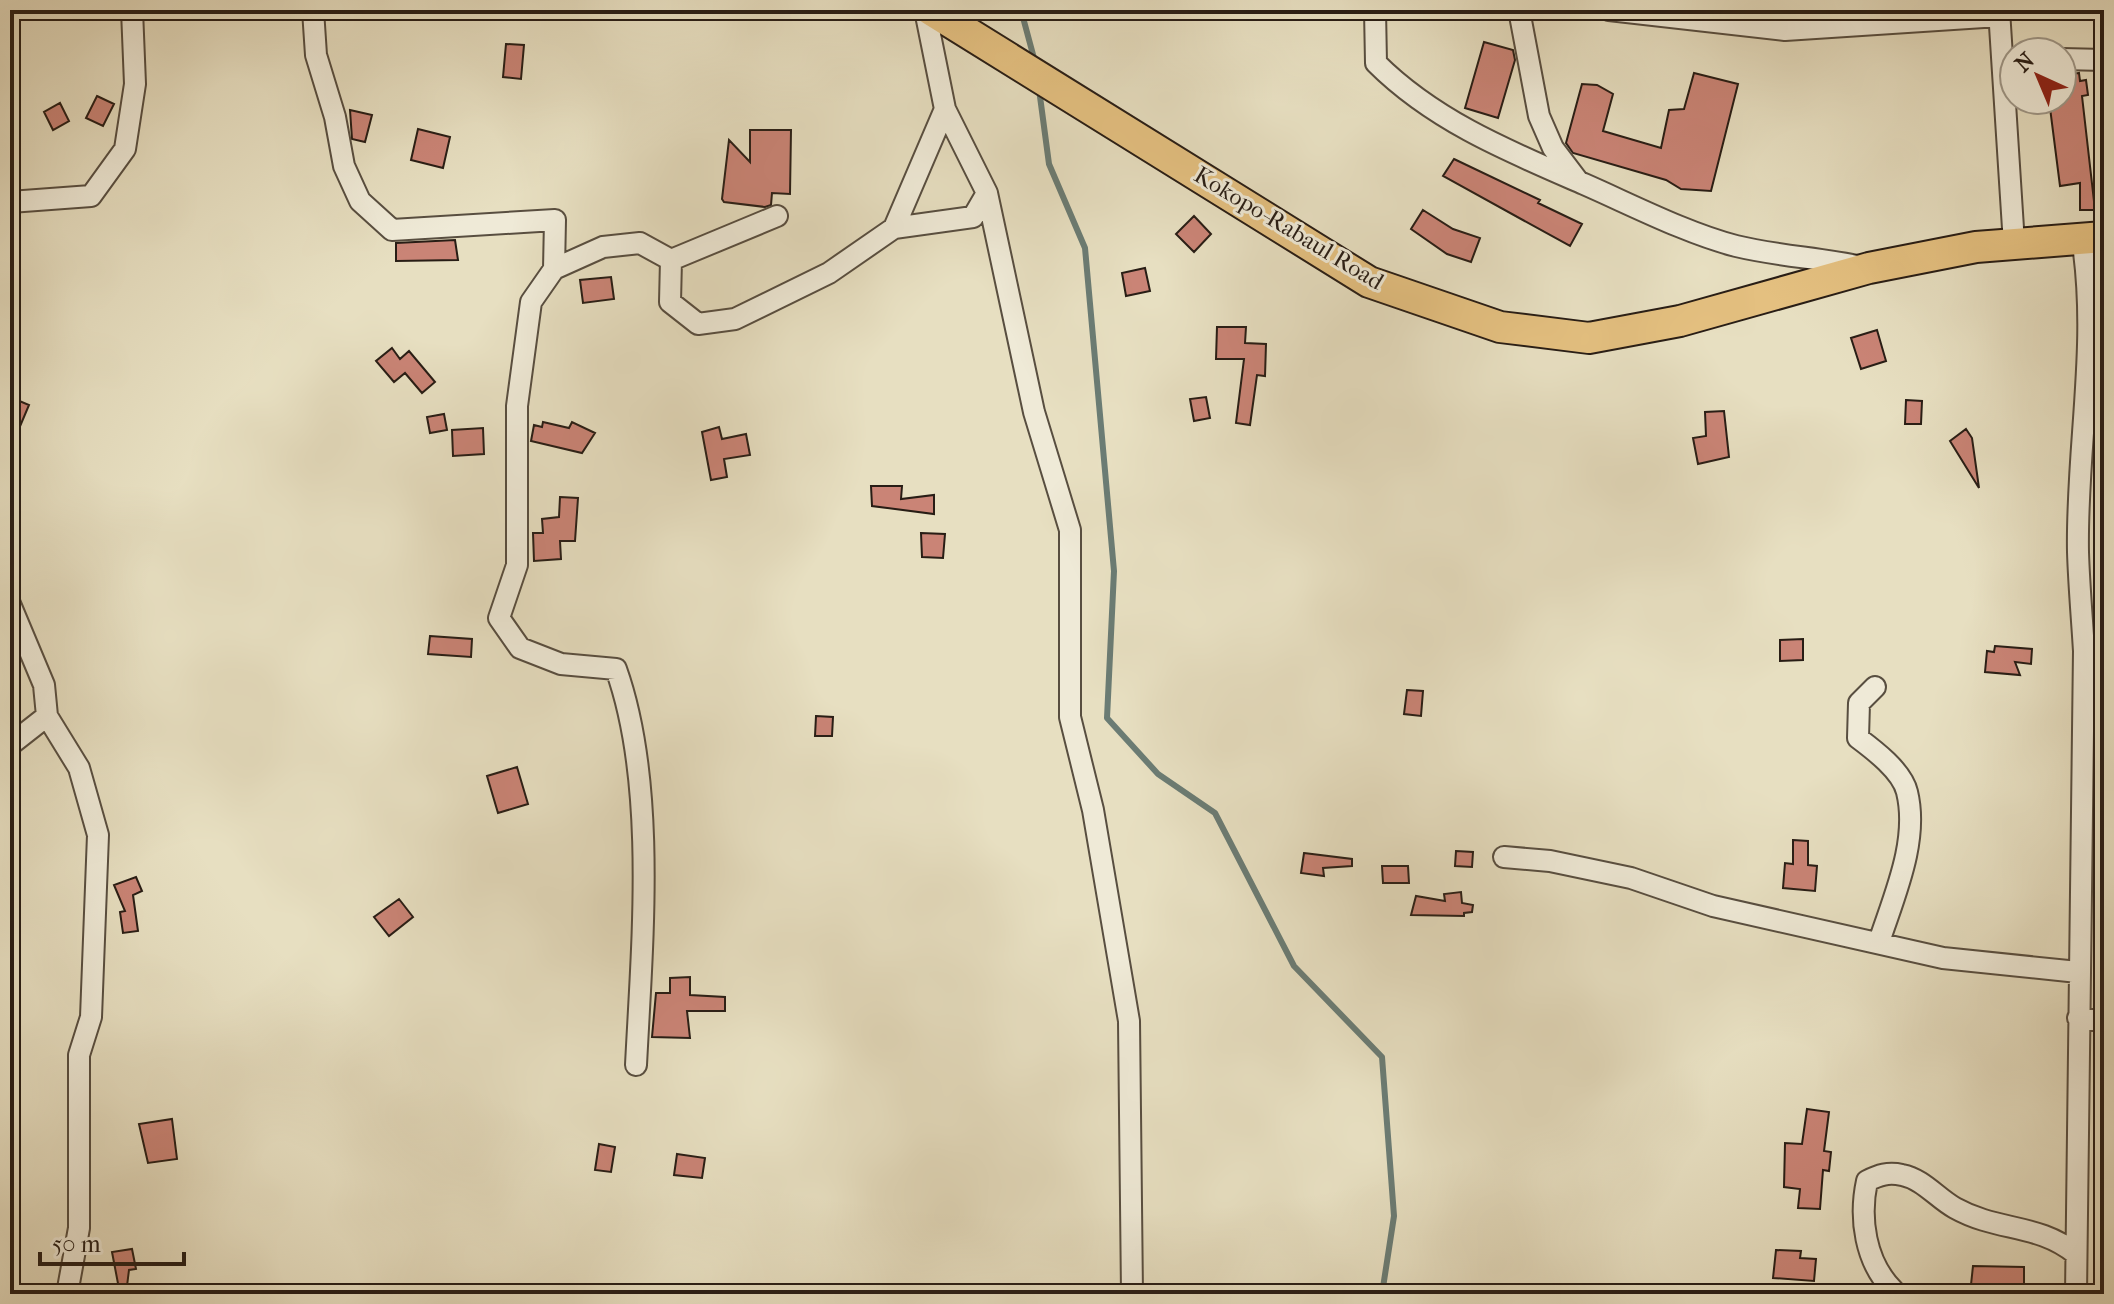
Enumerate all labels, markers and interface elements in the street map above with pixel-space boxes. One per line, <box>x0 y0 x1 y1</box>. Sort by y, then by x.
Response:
north arrow <box>1998 36 2078 116</box>
text: N <box>2010 47 2040 77</box>
street label: Kokopo-Rabaul Road <box>1189 160 1390 296</box>
scale bar <box>40 1216 184 1266</box>
text: 50 m <box>52 1230 101 1258</box>

